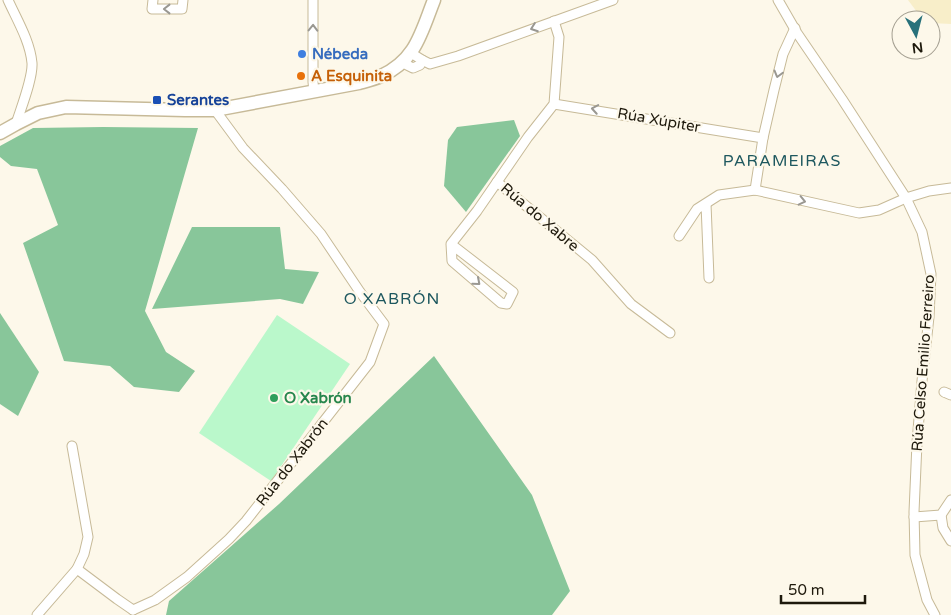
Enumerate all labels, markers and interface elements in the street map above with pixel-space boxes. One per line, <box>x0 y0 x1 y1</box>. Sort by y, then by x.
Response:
one-way arrow <box>163 4 170 14</box>
north arrow <box>891 10 941 60</box>
one-way arrow <box>531 22 539 32</box>
one-way arrow <box>308 24 319 32</box>
text: N <box>911 38 924 57</box>
place label: Nébeda <box>312 45 368 63</box>
marker: Nébeda <box>296 48 308 60</box>
place label: A Esquinita <box>311 67 392 86</box>
one-way arrow <box>773 69 784 78</box>
marker: A Esquinita <box>295 70 307 82</box>
place label: Serantes <box>167 91 229 109</box>
marker: Serantes <box>151 94 163 106</box>
street label: Rúa Xúpiter <box>616 104 702 136</box>
one-way arrow <box>590 105 599 115</box>
district label: PARAMEIRAS <box>723 151 841 171</box>
street label: Rúa do Xabre <box>497 179 583 255</box>
one-way arrow <box>798 195 807 206</box>
street label: Rúa Celso Emilio Ferreiro <box>908 274 938 452</box>
one-way arrow <box>471 276 480 285</box>
district label: O XABRÓN <box>344 289 440 309</box>
place label: O Xabrón <box>284 389 352 407</box>
marker: O Xabrón <box>268 392 280 404</box>
street label: Rúa do Xabrón <box>252 415 332 509</box>
scale bar <box>781 572 865 604</box>
text: 50 m <box>788 581 825 599</box>

